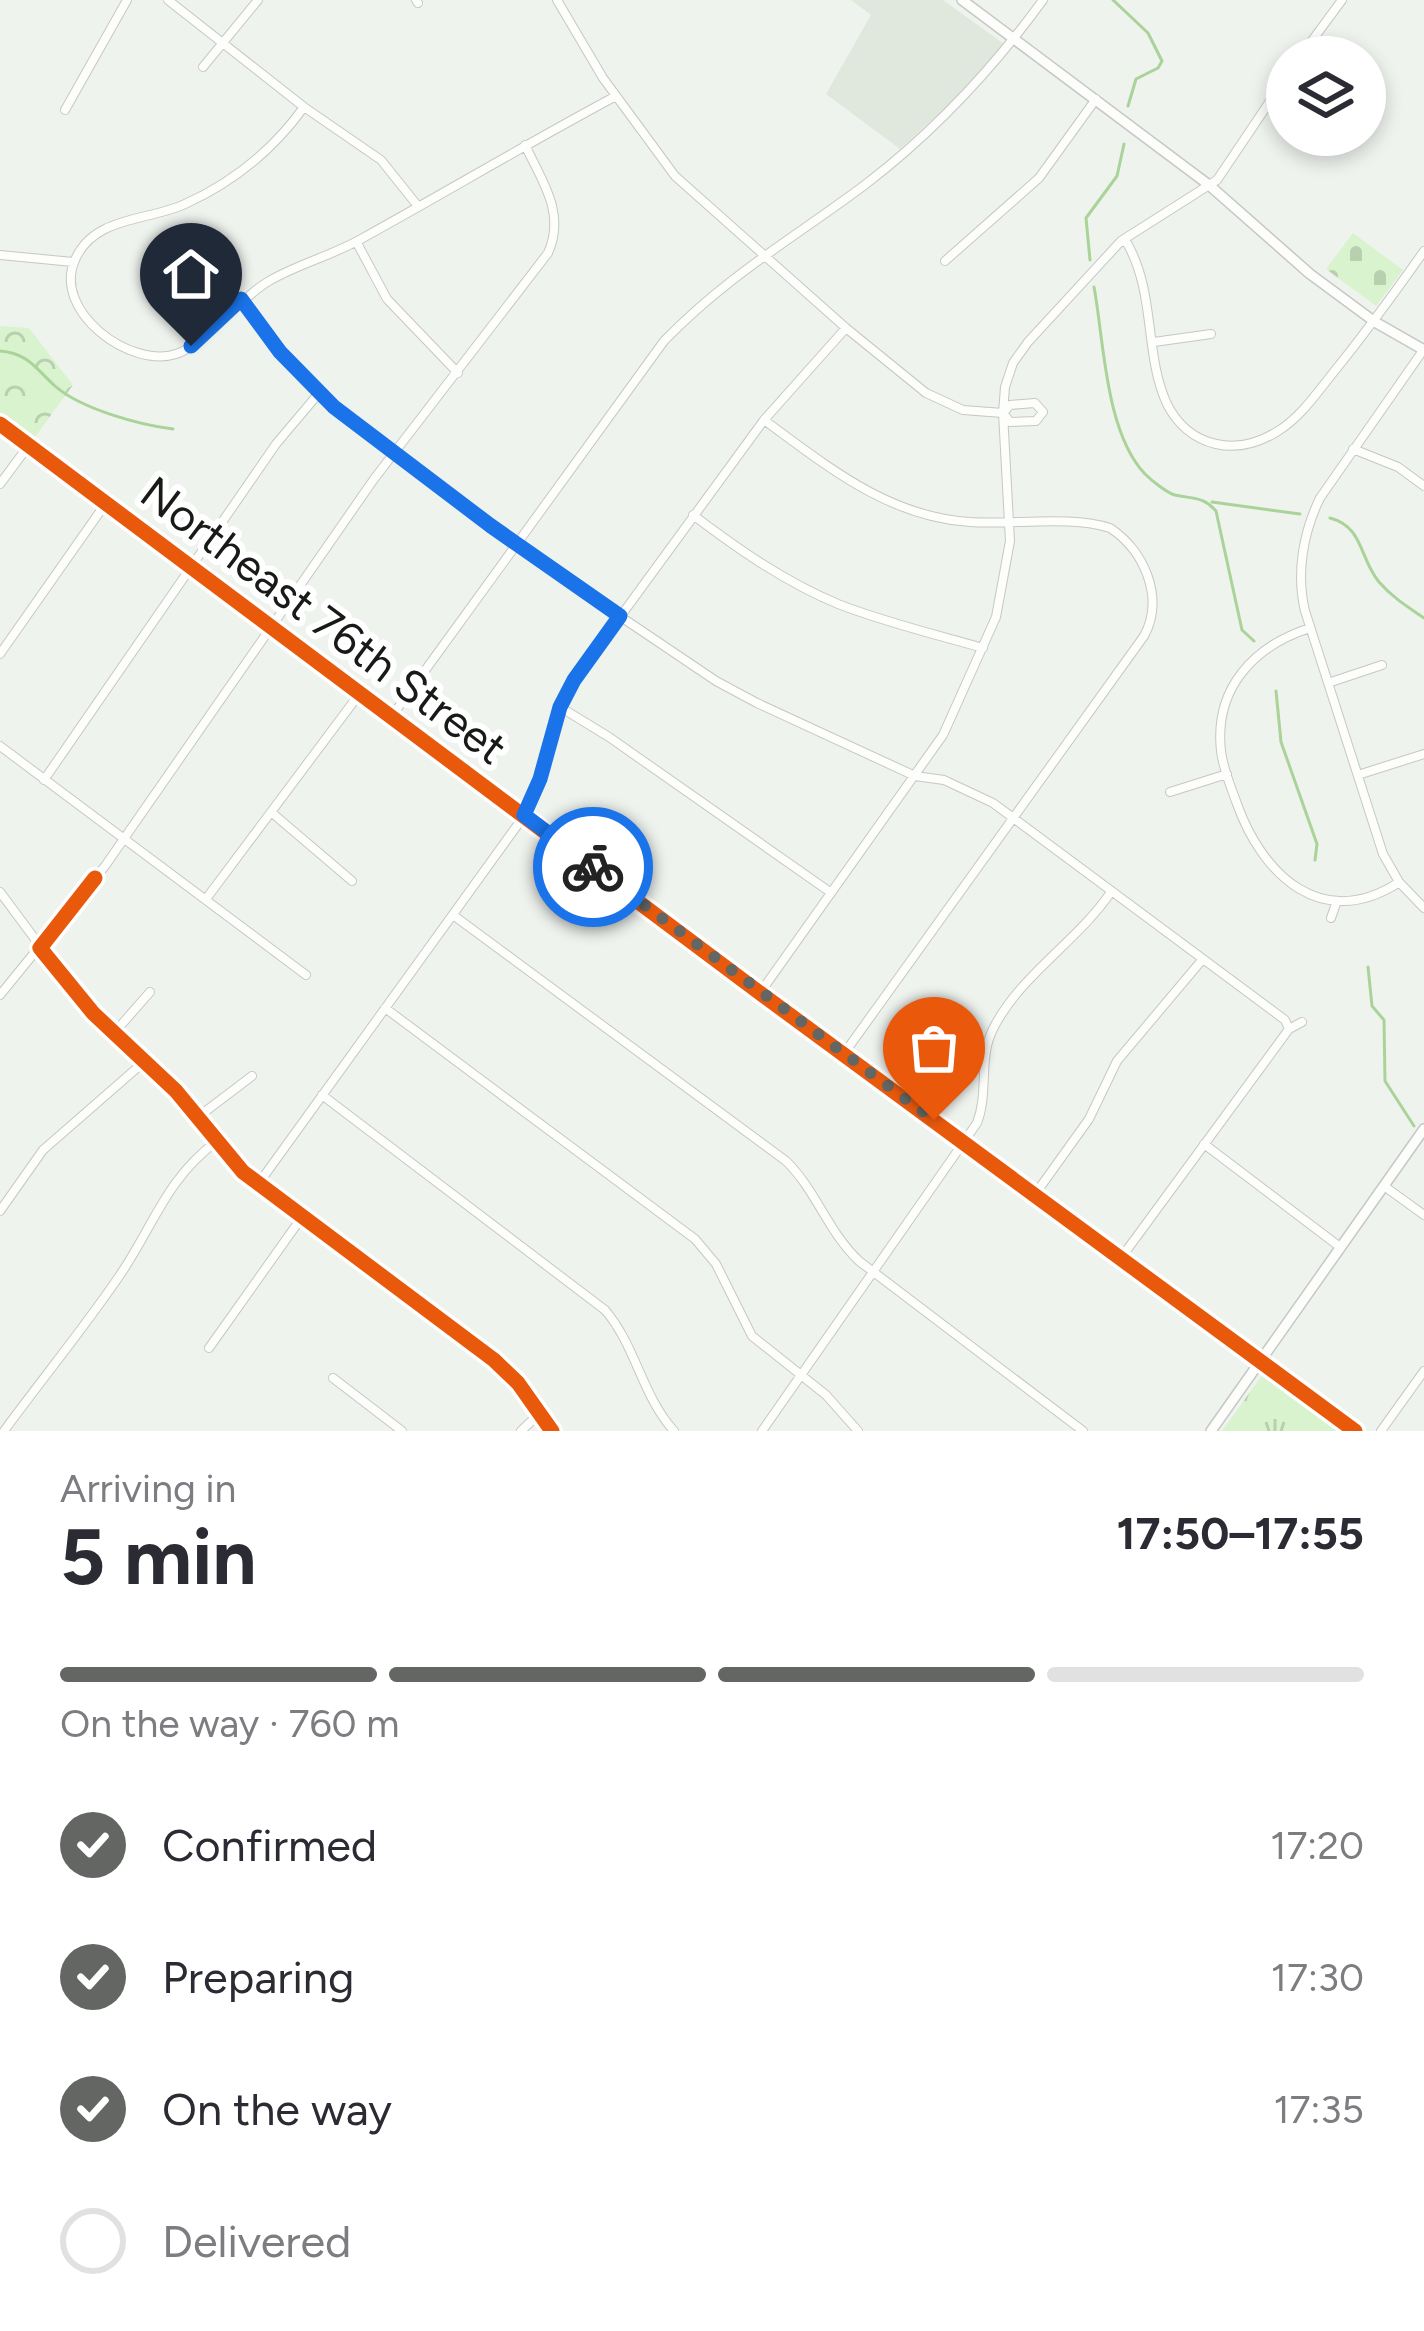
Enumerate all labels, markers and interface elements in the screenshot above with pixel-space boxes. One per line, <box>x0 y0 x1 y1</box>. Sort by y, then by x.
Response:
map controls <box>1266 36 1386 156</box>
button: layers <box>1266 36 1386 156</box>
pin <box>140 223 242 346</box>
icon: home <box>158 241 224 307</box>
street label: Northeast 76th Street <box>131 465 517 775</box>
courier <box>533 807 653 927</box>
icon: bike <box>560 834 626 900</box>
pin <box>883 997 985 1120</box>
icon: bag <box>901 1015 967 1081</box>
text: Arriving in <box>60 1465 236 1512</box>
text: 17:50–17:55 <box>1117 1506 1364 1560</box>
text: 5 min <box>60 1510 257 1604</box>
text: On the way · 760 m <box>60 1700 399 1747</box>
icon: check <box>60 1812 126 1878</box>
text: Confirmed <box>162 1818 377 1872</box>
text: 17:20 <box>1270 1822 1364 1869</box>
icon: check <box>60 1944 126 2010</box>
text: Preparing <box>162 1950 354 2004</box>
text: 17:30 <box>1271 1954 1364 2001</box>
icon: check <box>60 2076 126 2142</box>
text: On the way <box>162 2082 392 2136</box>
text: 17:35 <box>1273 2086 1364 2133</box>
text: Delivered <box>162 2214 351 2268</box>

